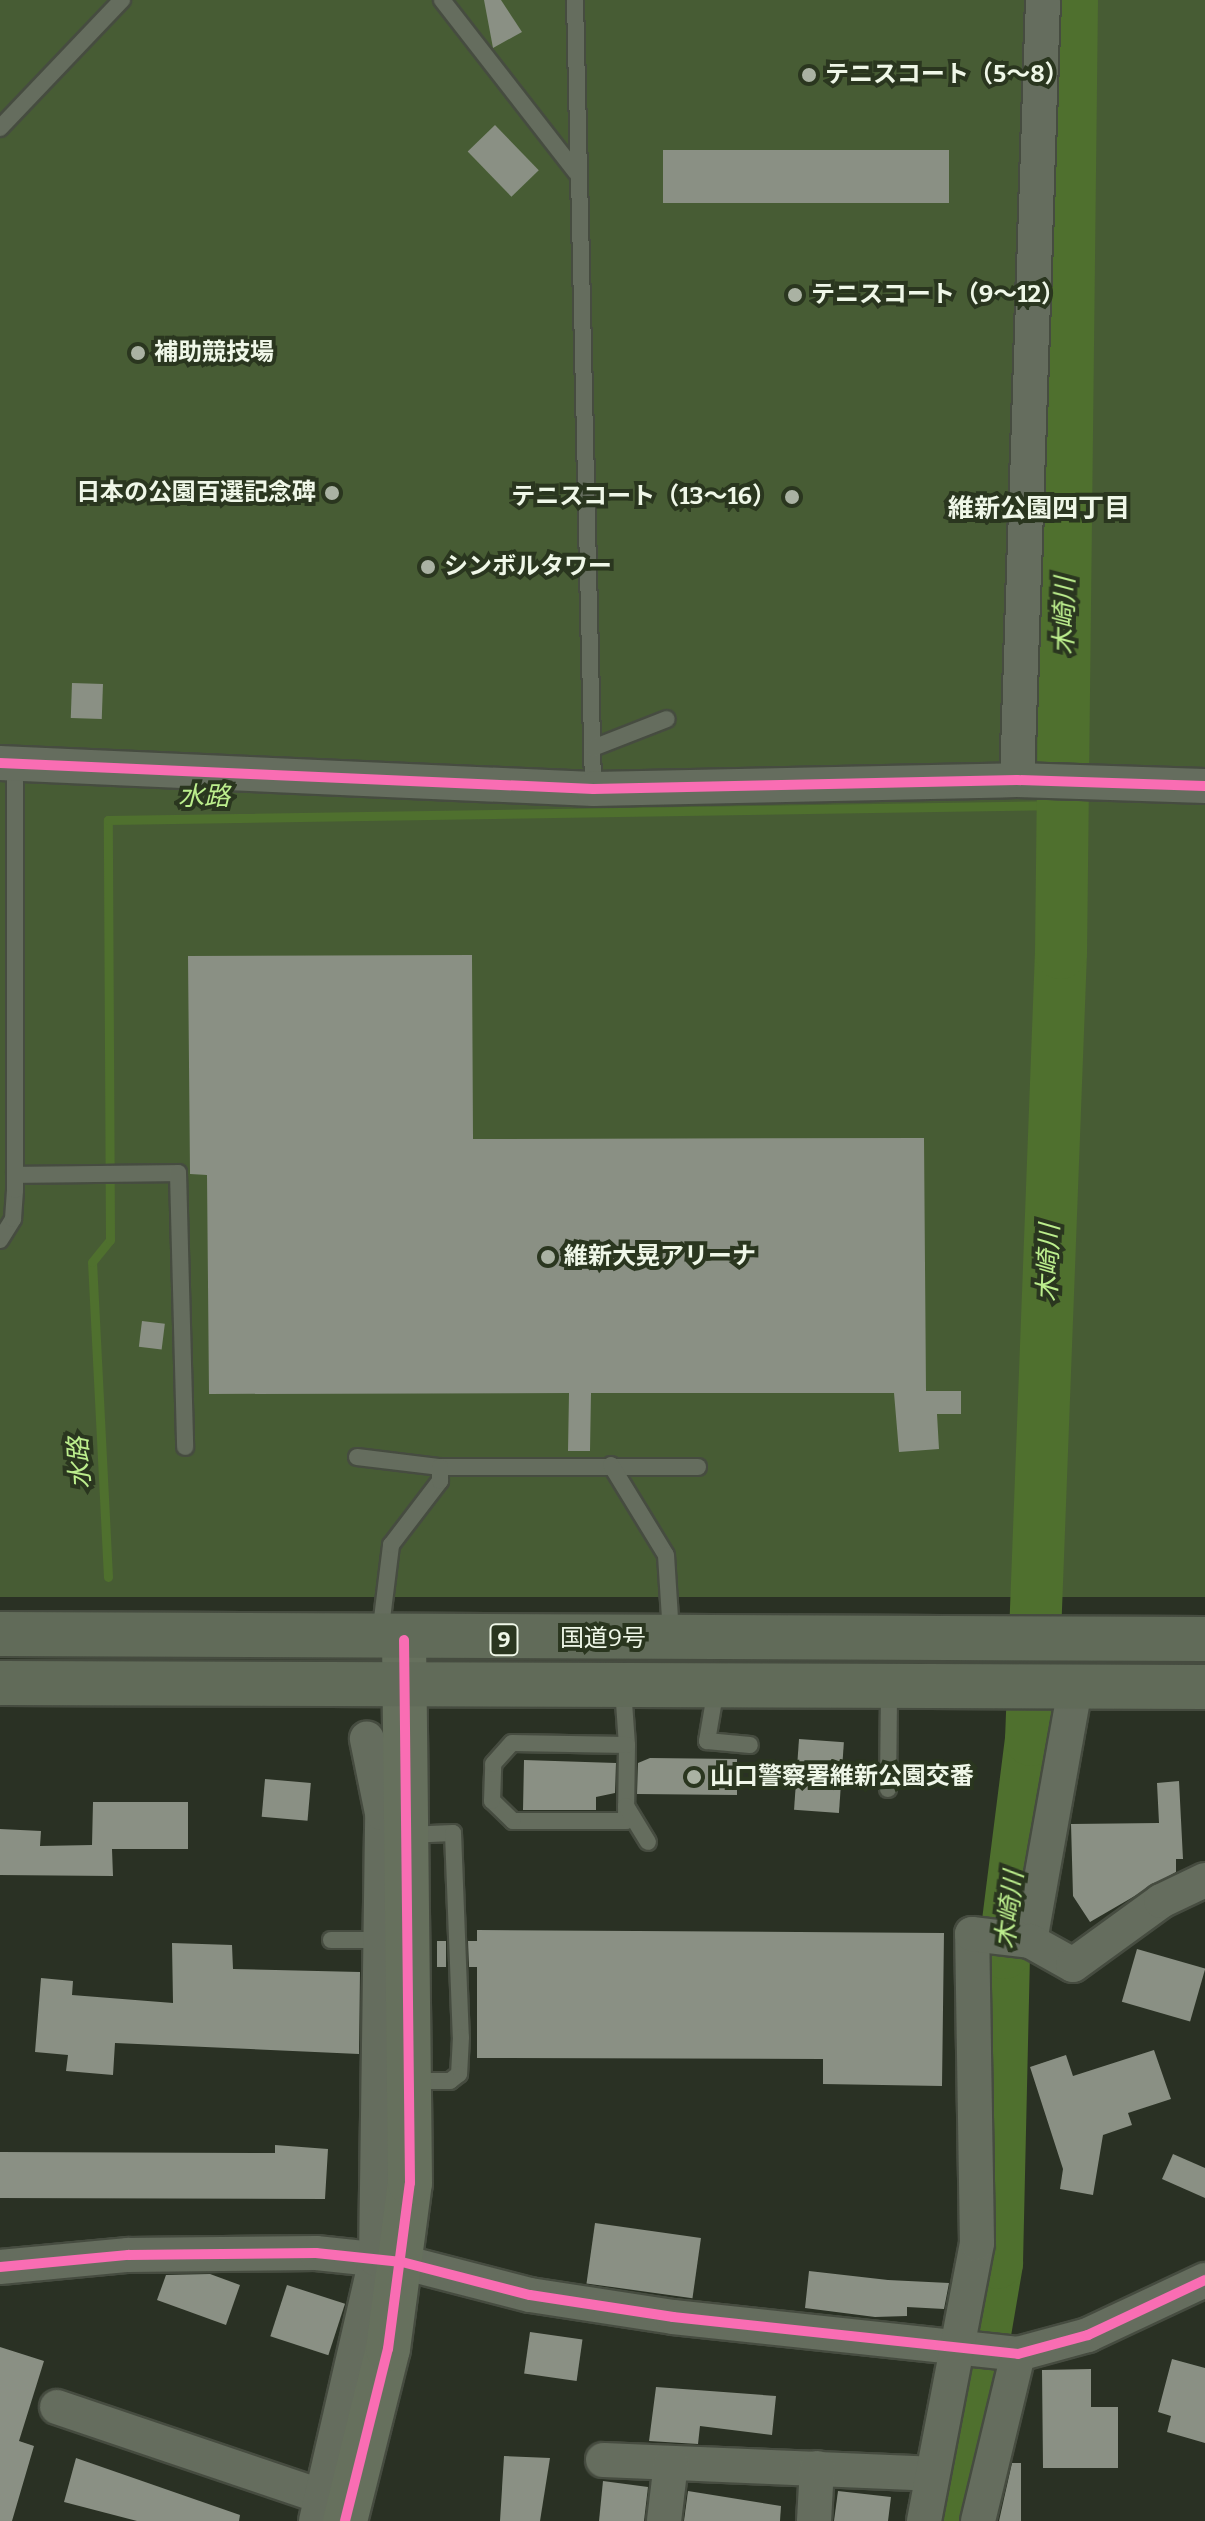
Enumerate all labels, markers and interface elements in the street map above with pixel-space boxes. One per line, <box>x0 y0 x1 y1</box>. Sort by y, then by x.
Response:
place label: テニスコート（5～8） <box>825 61 1069 89</box>
marker: テニスコート（5～8） <box>800 66 818 84</box>
place label: テニスコート（9～12） <box>811 281 1065 309</box>
marker: テニスコート（9～12） <box>786 286 804 304</box>
place label: 補助競技場 <box>154 339 274 367</box>
marker: 補助競技場 <box>129 344 147 362</box>
place label: 日本の公園百選記念碑 <box>76 479 316 507</box>
place label: テニスコート（13～16） <box>511 483 776 511</box>
marker: 日本の公園百選記念碑 <box>323 484 341 502</box>
marker: テニスコート（13～16） <box>783 488 801 506</box>
district label: 維新公園四丁目 <box>948 493 1130 525</box>
place label: シンボルタワー <box>444 553 612 581</box>
marker: シンボルタワー <box>419 558 437 576</box>
water label: 木崎川 <box>1049 577 1081 655</box>
water label: 水路 <box>178 781 230 813</box>
water label: 木崎川 <box>1032 1223 1066 1303</box>
place label: 維新大晃アリーナ <box>564 1243 756 1271</box>
marker: 維新大晃アリーナ <box>539 1248 557 1266</box>
water label: 水路 <box>63 1436 97 1490</box>
road number: 9 <box>488 1622 520 1658</box>
street label: 国道9号 <box>560 1625 646 1653</box>
place label: 山口警察署維新公園交番 <box>710 1763 974 1791</box>
marker: 山口警察署維新公園交番 <box>685 1768 703 1786</box>
water label: 木崎川 <box>990 1869 1030 1951</box>

